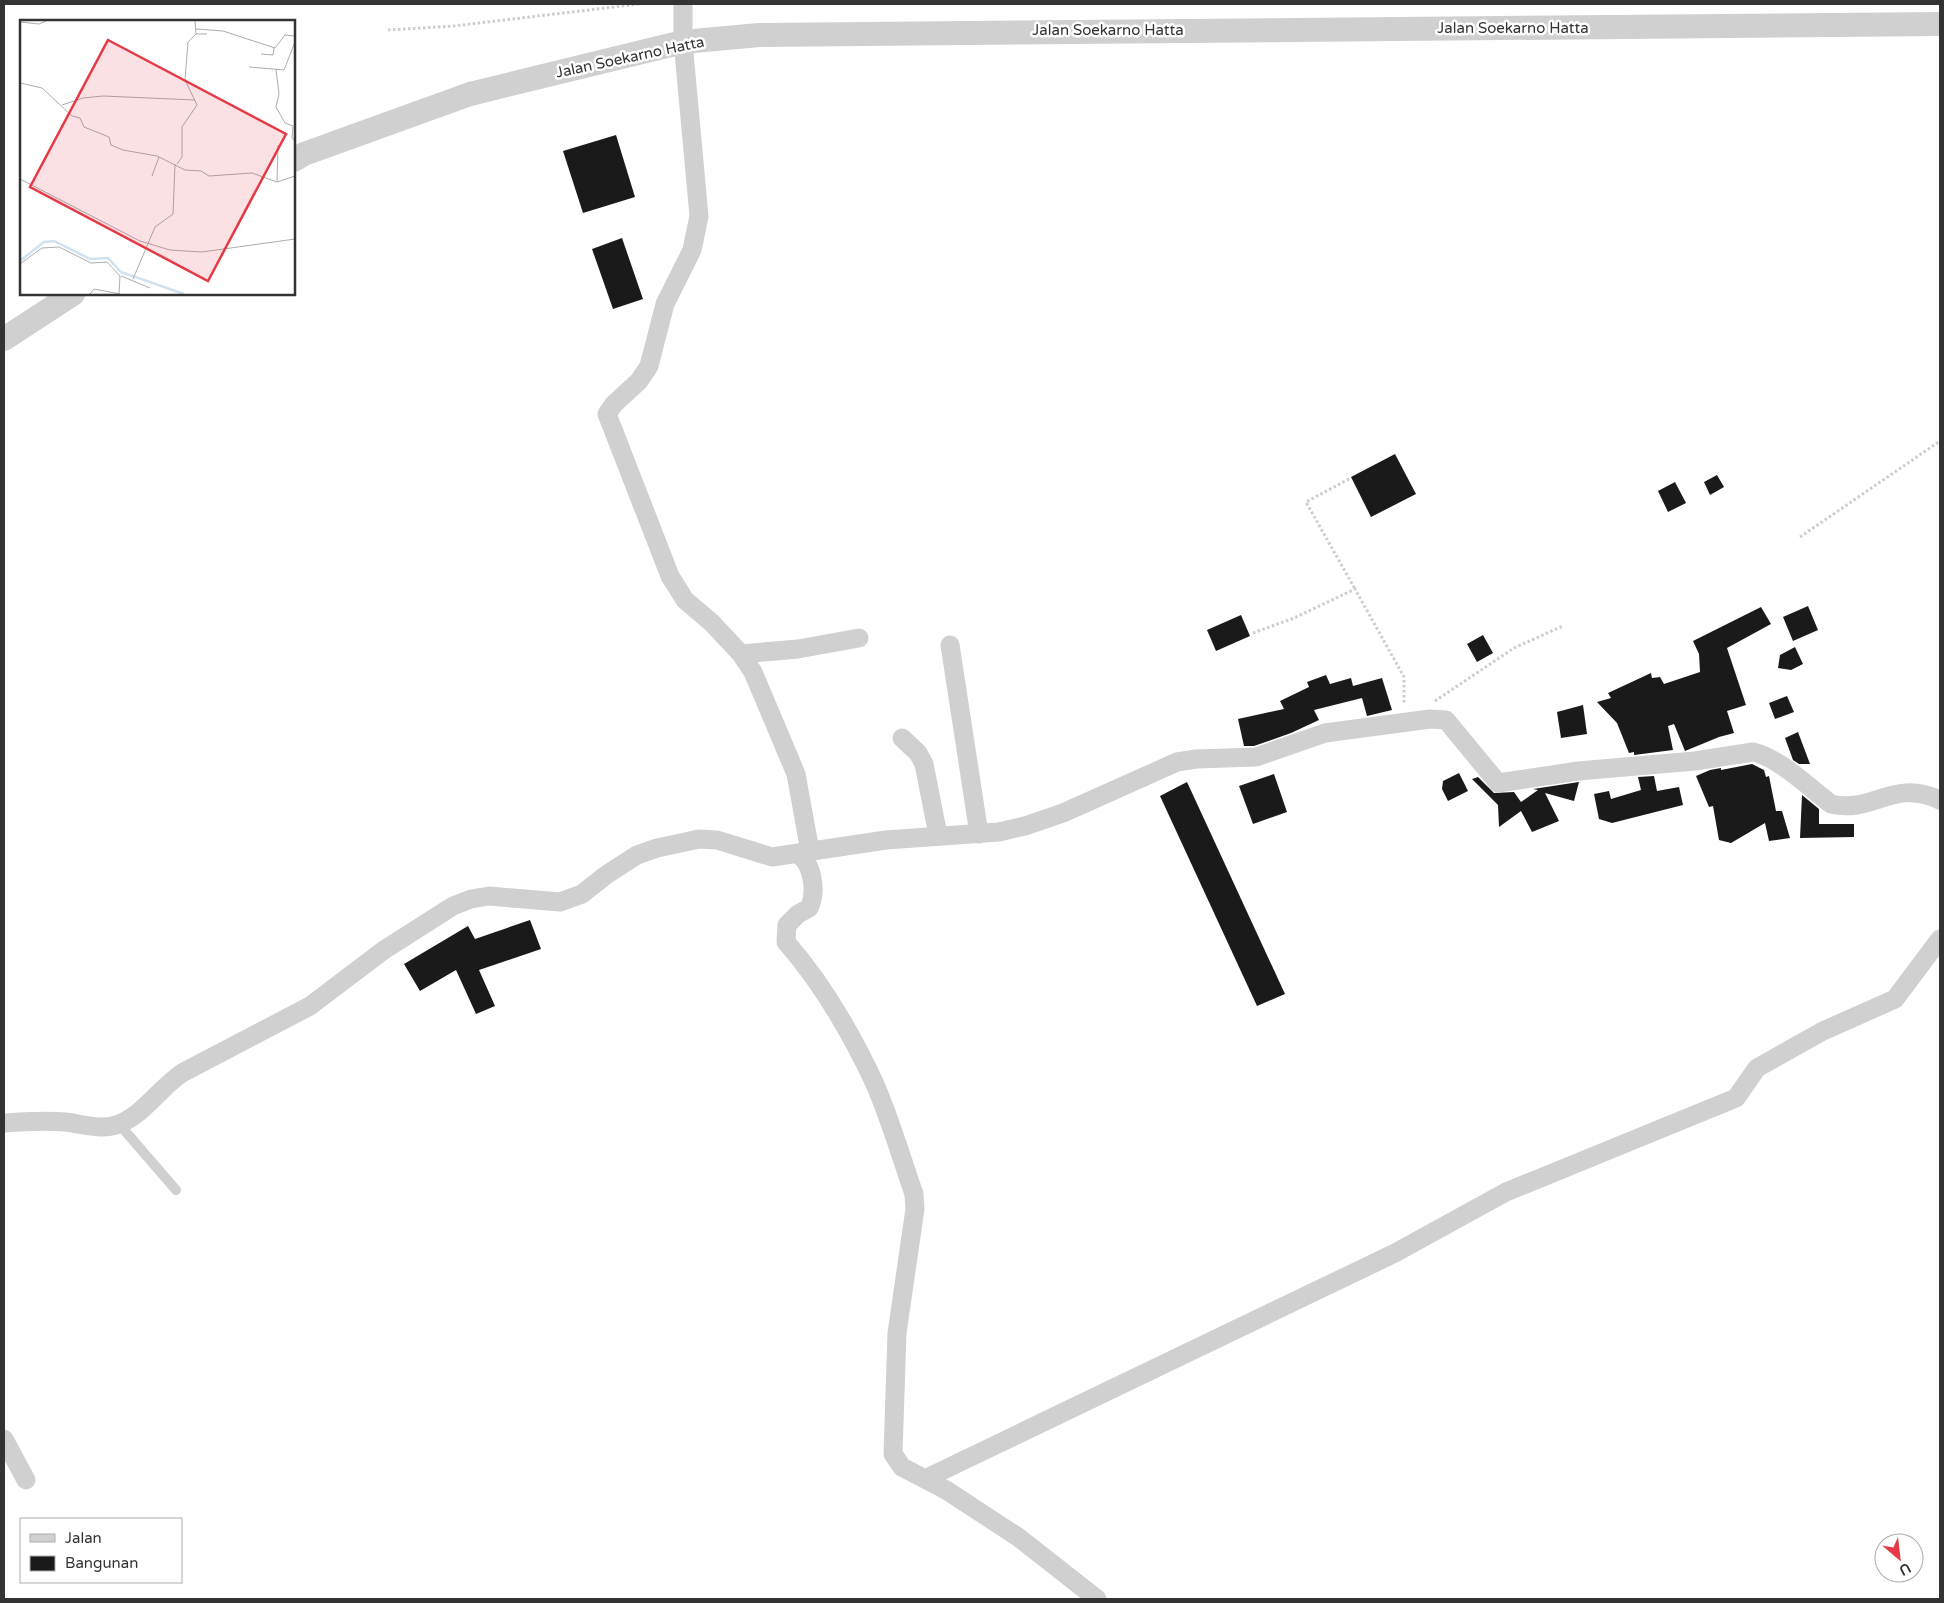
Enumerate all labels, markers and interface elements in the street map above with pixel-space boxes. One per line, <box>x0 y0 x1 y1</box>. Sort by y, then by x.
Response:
street label: Jalan Soekarno Hatta <box>1437 19 1589 37</box>
inset map <box>20 20 295 295</box>
street label: Jalan Soekarno Hatta <box>1032 21 1184 39</box>
street label: Jalan Soekarno Hatta <box>554 32 706 82</box>
legend <box>20 1518 182 1583</box>
text: Jalan <box>65 1529 102 1547</box>
north arrow <box>1874 1533 1924 1583</box>
text: Bangunan <box>65 1554 138 1572</box>
text: U <box>1896 1559 1914 1579</box>

